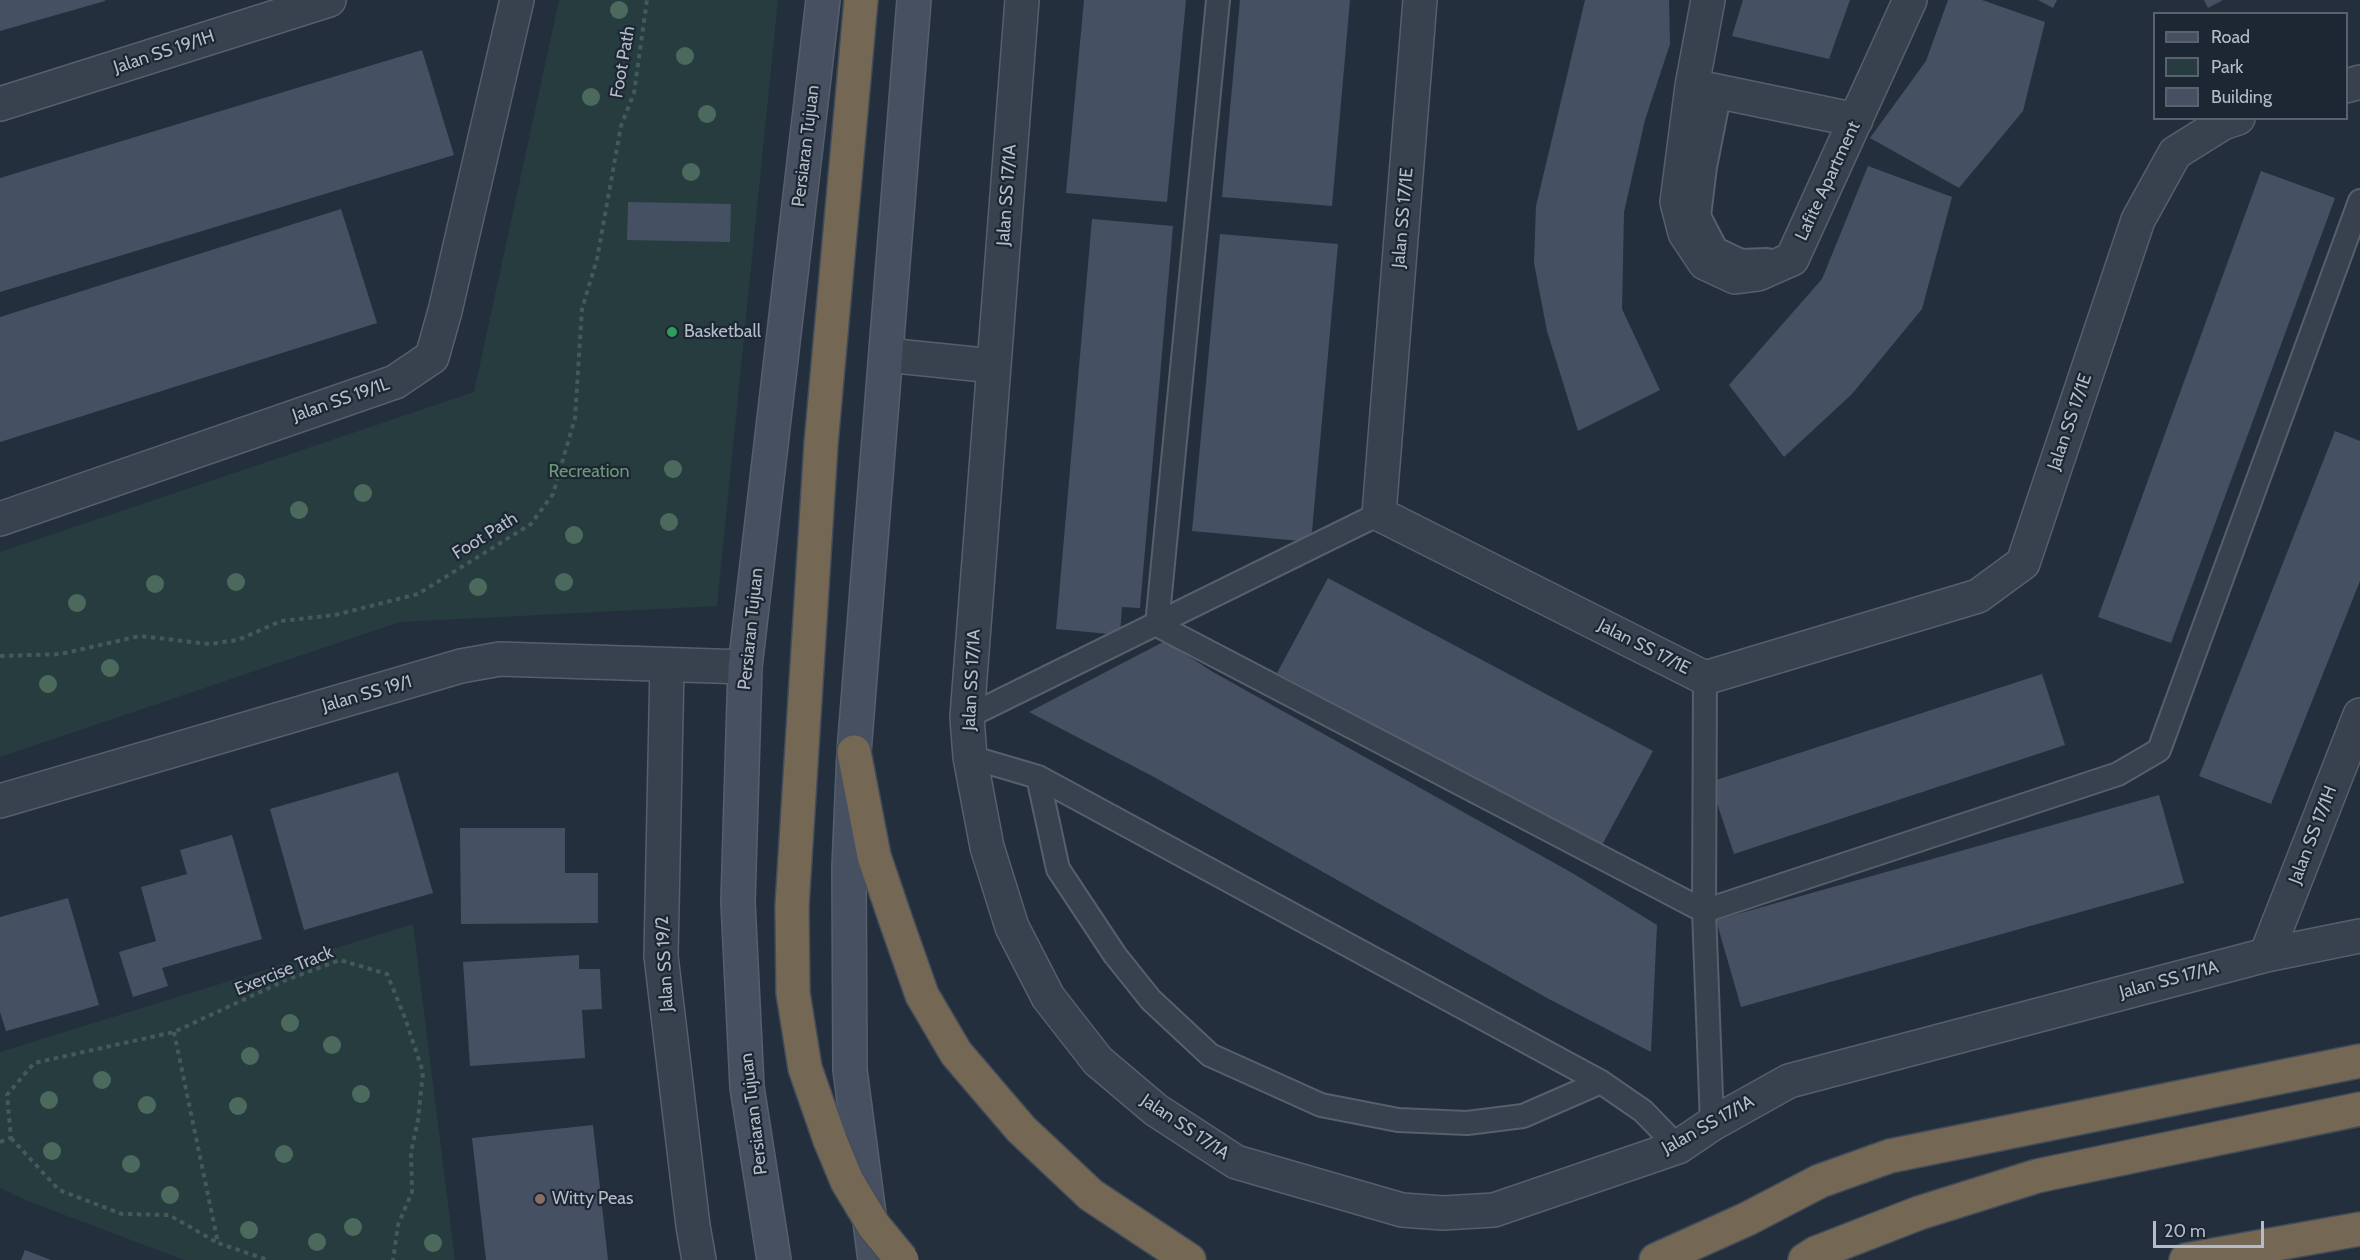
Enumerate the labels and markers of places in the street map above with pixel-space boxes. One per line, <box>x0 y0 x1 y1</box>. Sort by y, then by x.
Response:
place label: Basketball <box>684 321 761 343</box>
marker: Basketball <box>665 325 679 339</box>
place label: Witty Peas <box>552 1188 633 1210</box>
marker: Witty Peas <box>533 1192 547 1206</box>

